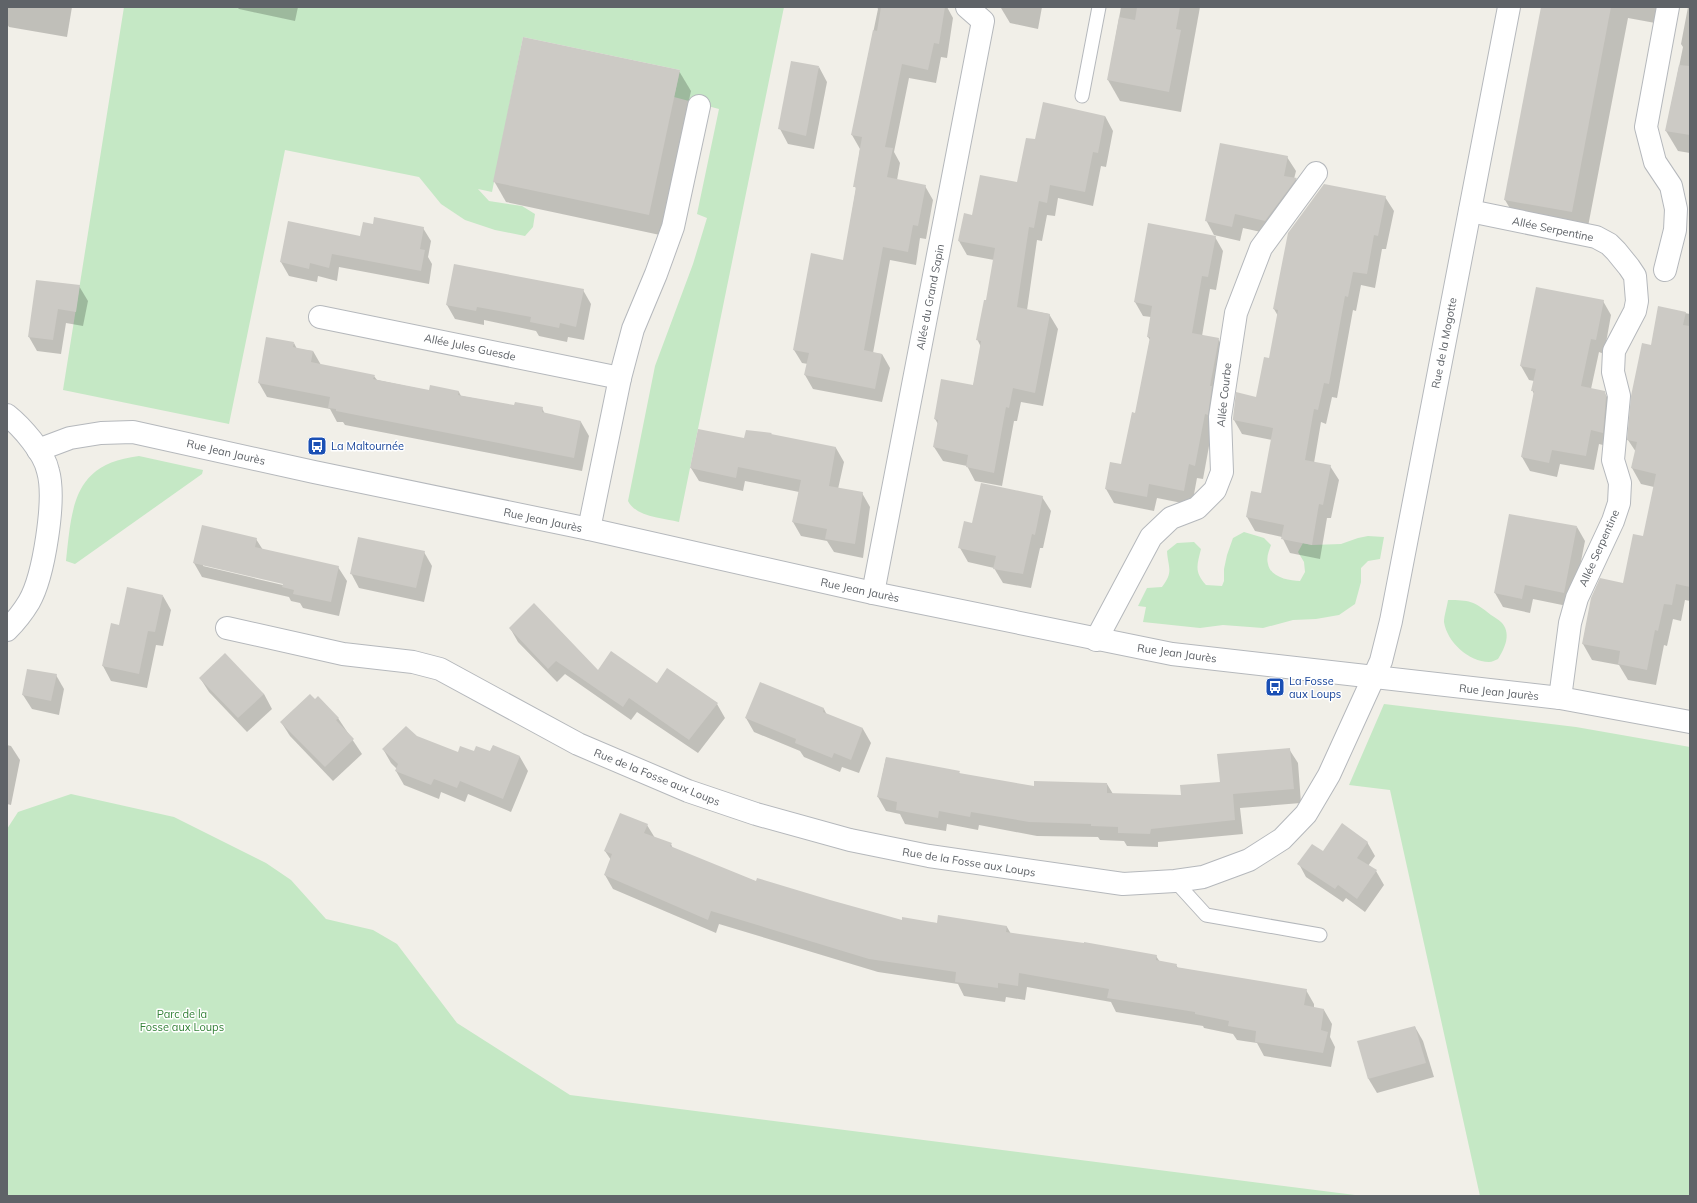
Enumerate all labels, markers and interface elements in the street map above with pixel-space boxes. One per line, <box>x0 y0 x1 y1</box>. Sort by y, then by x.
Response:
street label: Allée Serpentine <box>1511 214 1595 244</box>
street label: Allée du Grand Sapin <box>913 243 947 351</box>
street label: Rue de la Mogotte <box>1428 296 1460 390</box>
street label: Allée Jules Guesde <box>423 330 517 364</box>
street label: Allée Courbe <box>1214 362 1234 428</box>
bus stop icon: La Maltournée <box>306 435 328 457</box>
street label: Rue Jean Jaurès <box>185 436 267 468</box>
place label: La Maltournée <box>331 439 404 453</box>
street label: Rue Jean Jaurès <box>502 505 584 535</box>
street label: Allée Serpentine <box>1576 507 1622 589</box>
street label: Rue Jean Jaurès <box>819 575 901 605</box>
street label: Rue Jean Jaurès <box>1136 640 1218 666</box>
place label: La Fosse aux Loups <box>1289 674 1341 701</box>
bus stop icon: La Fosse aux Loups <box>1264 676 1286 698</box>
street label: Rue Jean Jaurès <box>1458 681 1540 703</box>
street label: Rue de la Fosse aux Loups <box>592 745 722 809</box>
street label: Rue de la Fosse aux Loups <box>901 845 1037 879</box>
park label: Parc de la Fosse aux Loups <box>140 1007 224 1034</box>

